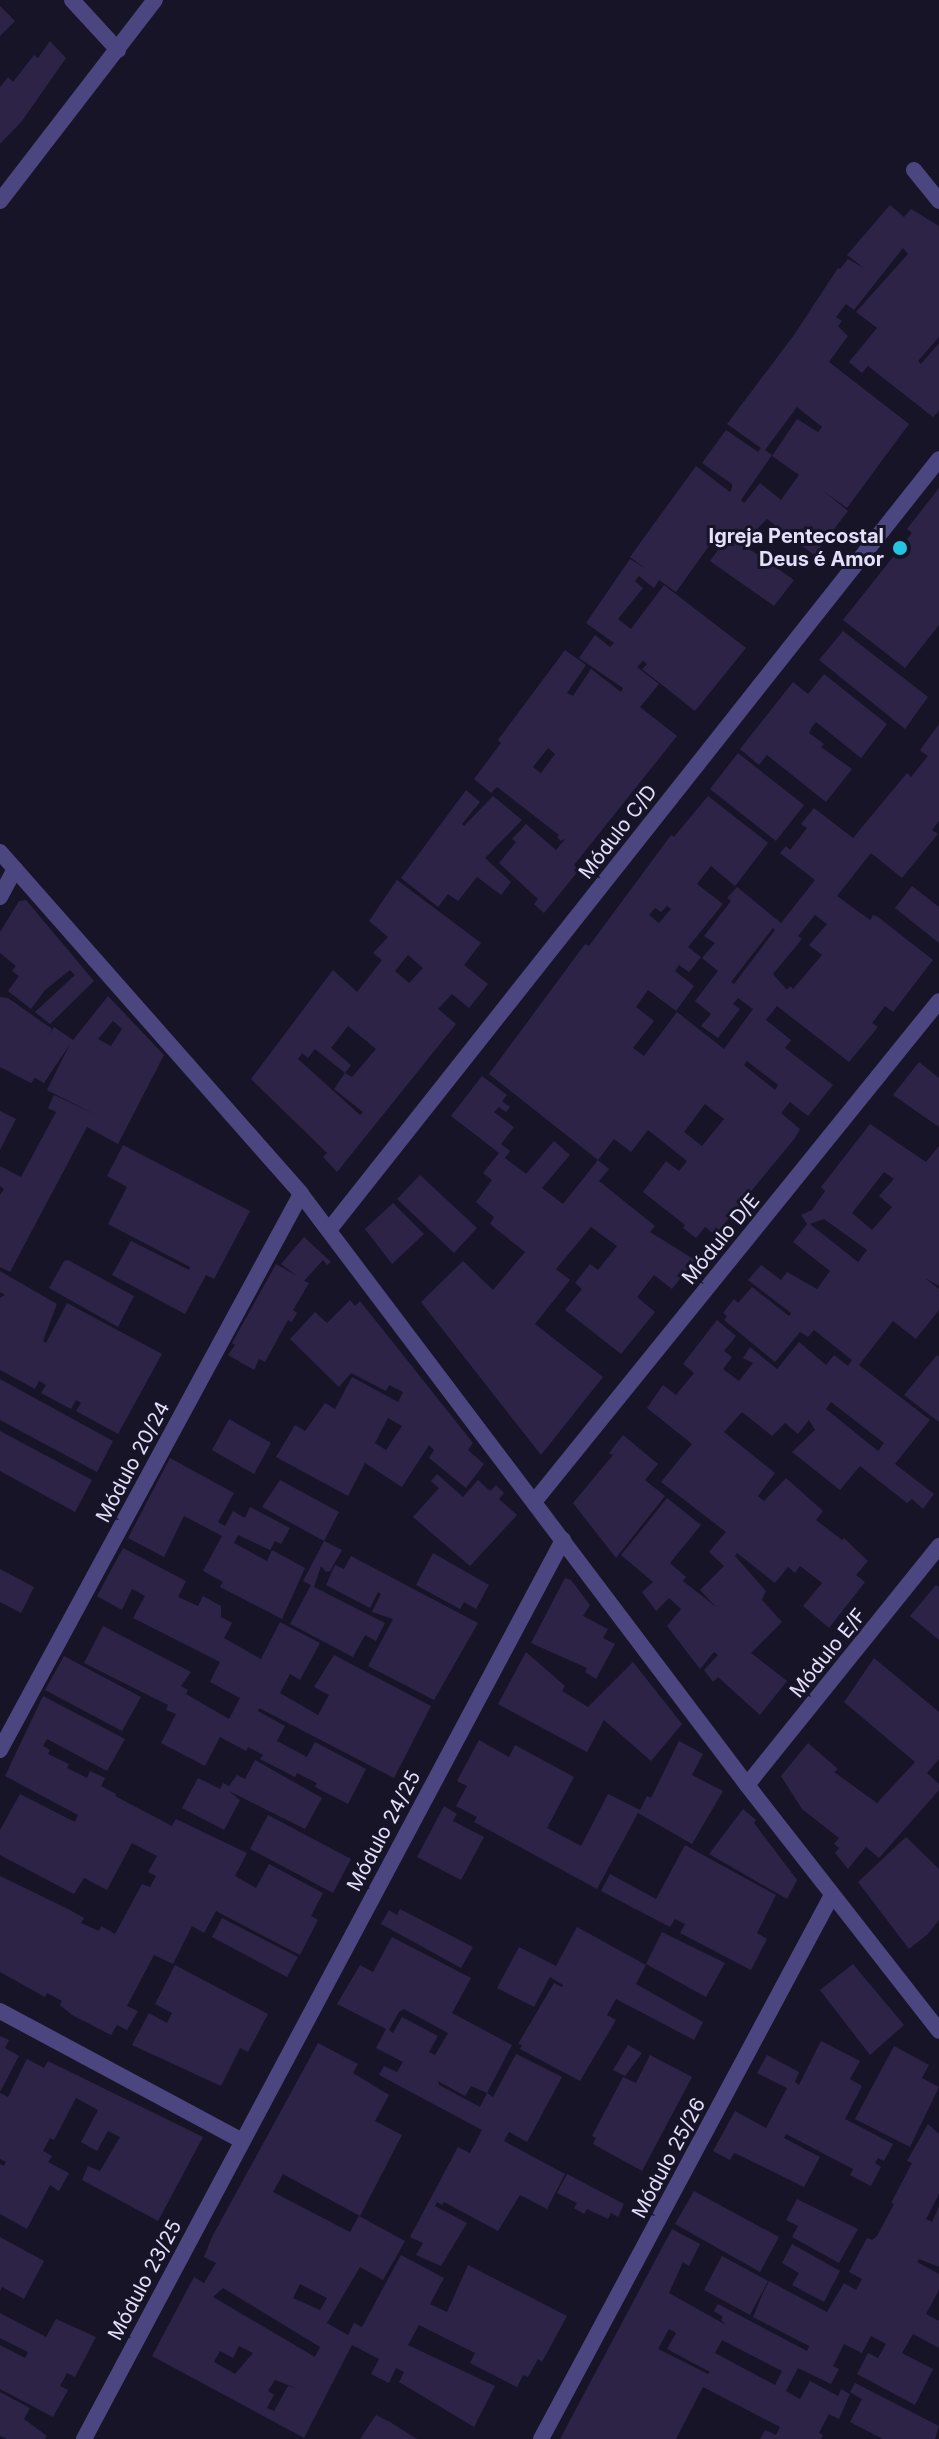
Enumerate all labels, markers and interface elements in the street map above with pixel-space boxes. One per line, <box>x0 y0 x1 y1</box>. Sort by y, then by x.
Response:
place label: Igreja Pentecostal Deus é Amor <box>709 524 884 571</box>
marker: Igreja Pentecostal Deus é Amor <box>891 539 909 557</box>
street label: Módulo C/D <box>574 780 662 884</box>
street label: Módulo D/E <box>677 1189 765 1289</box>
street label: Módulo 20/24 <box>91 1397 175 1527</box>
street label: Módulo E/F <box>785 1604 871 1702</box>
street label: Módulo 24/25 <box>342 1767 426 1895</box>
street label: Módulo 25/26 <box>627 2094 711 2222</box>
street label: Módulo 23/25 <box>103 2216 187 2344</box>

